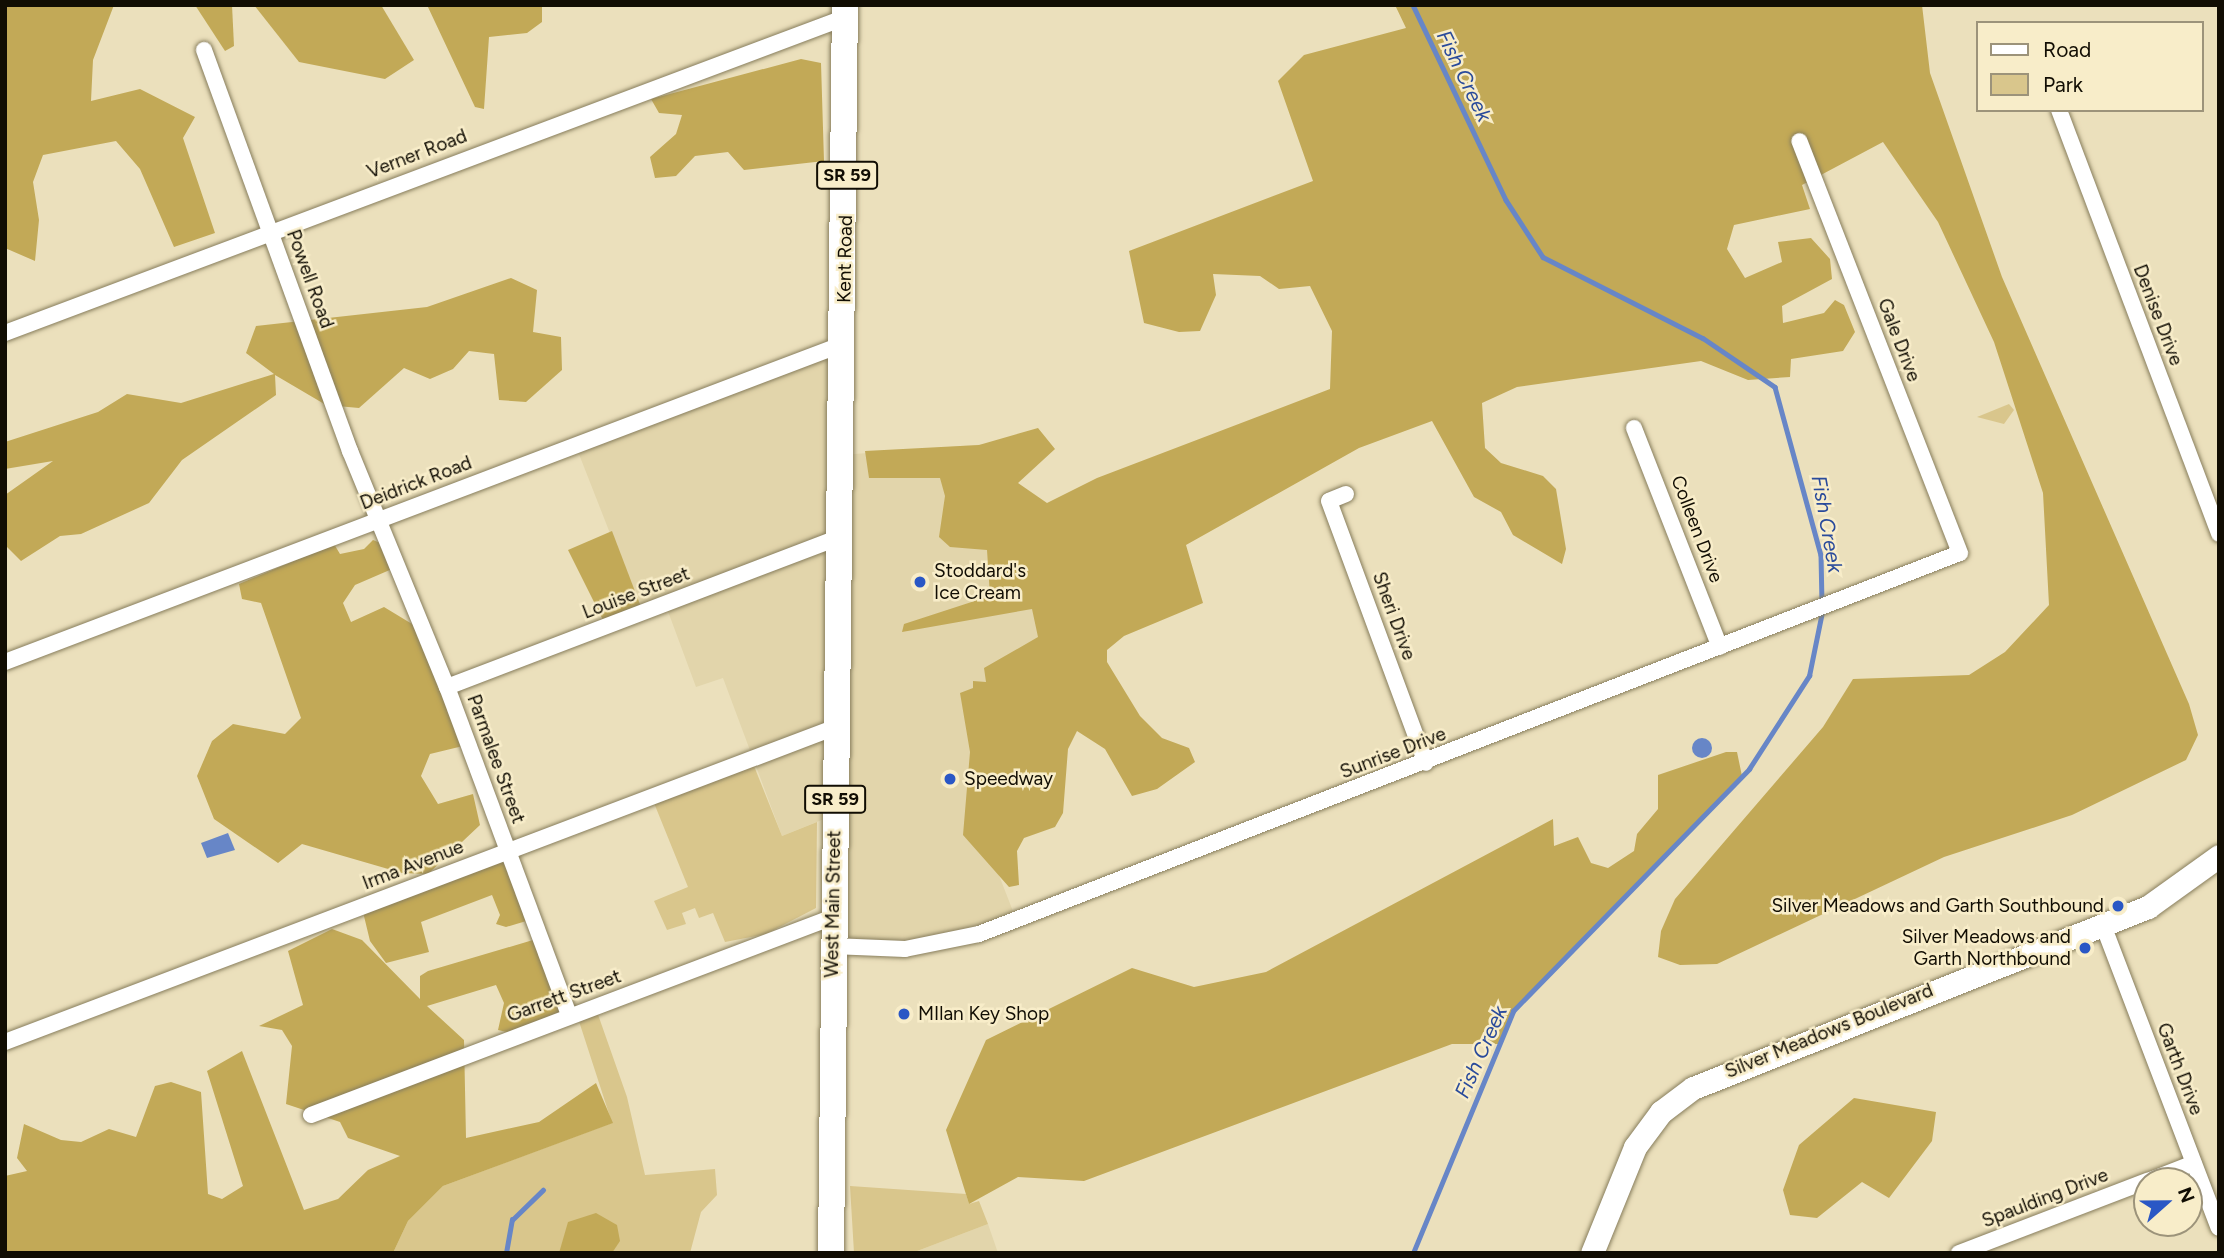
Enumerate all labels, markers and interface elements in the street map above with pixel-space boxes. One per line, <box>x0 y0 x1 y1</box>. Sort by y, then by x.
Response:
legend <box>1976 21 2203 112</box>
water label: Fish Creek <box>1431 26 1497 126</box>
text: Road <box>2043 37 2091 62</box>
text: Park <box>2043 72 2083 97</box>
street label: Verner Road <box>364 125 470 183</box>
road number: SR 59 <box>816 160 878 190</box>
street label: Kent Road <box>833 215 857 303</box>
street label: Powell Road <box>282 227 338 331</box>
street label: Denise Drive <box>2128 261 2188 369</box>
street label: Gale Drive <box>1873 295 1925 385</box>
street label: Deidrick Road <box>357 451 475 515</box>
street label: Colleen Drive <box>1666 472 1728 586</box>
water label: Fish Creek <box>1806 473 1848 575</box>
place label: Stoddard's Ice Cream <box>934 560 1026 604</box>
street label: Louise Street <box>579 562 693 624</box>
street label: Sheri Drive <box>1368 569 1420 663</box>
marker: Stoddard's Ice Cream <box>912 574 928 590</box>
street label: Parmalee Street <box>462 691 530 827</box>
street label: Sunrise Drive <box>1337 722 1449 784</box>
place label: Speedway <box>964 768 1053 790</box>
marker: Speedway <box>942 771 958 787</box>
road number: SR 59 <box>804 784 866 814</box>
street label: West Main Street <box>820 830 846 978</box>
street label: Irma Avenue <box>359 835 467 895</box>
place label: Silver Meadows and Garth Southbound <box>1771 895 2104 917</box>
marker: Silver Meadows and Garth Southbound <box>2110 898 2126 914</box>
place label: Silver Meadows and Garth Northbound <box>1902 926 2071 970</box>
marker: Silver Meadows and Garth Northbound <box>2077 940 2093 956</box>
street label: Garrett Street <box>504 965 624 1027</box>
street label: Silver Meadows Boulevard <box>1722 979 1936 1083</box>
water label: Fish Creek <box>1449 1002 1513 1102</box>
place label: MIlan Key Shop <box>918 1003 1049 1025</box>
marker: MIlan Key Shop <box>896 1006 912 1022</box>
street label: Garth Drive <box>2152 1020 2208 1118</box>
street label: Spaulding Drive <box>1979 1163 2111 1233</box>
north arrow <box>2133 1167 2203 1237</box>
text: N <box>2173 1184 2200 1206</box>

